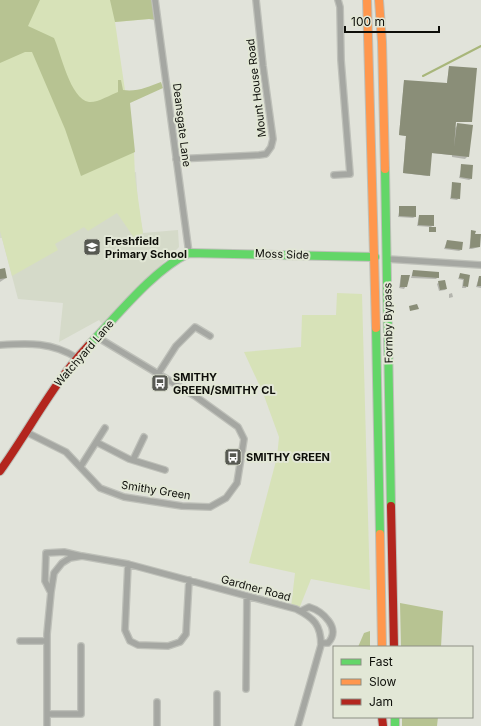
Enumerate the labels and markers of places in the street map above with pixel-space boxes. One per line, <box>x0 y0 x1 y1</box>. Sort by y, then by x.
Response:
place label: Freshfield Primary School <box>105 234 187 261</box>
school or university icon: Freshfield Primary School <box>82 237 102 257</box>
place label: SMITHY GREEN/SMITHY CL <box>173 370 276 397</box>
bus stop icon: SMITHY GREEN/SMITHY CL <box>150 373 170 393</box>
bus stop icon: SMITHY GREEN <box>223 447 243 467</box>
place label: SMITHY GREEN <box>246 450 330 464</box>

